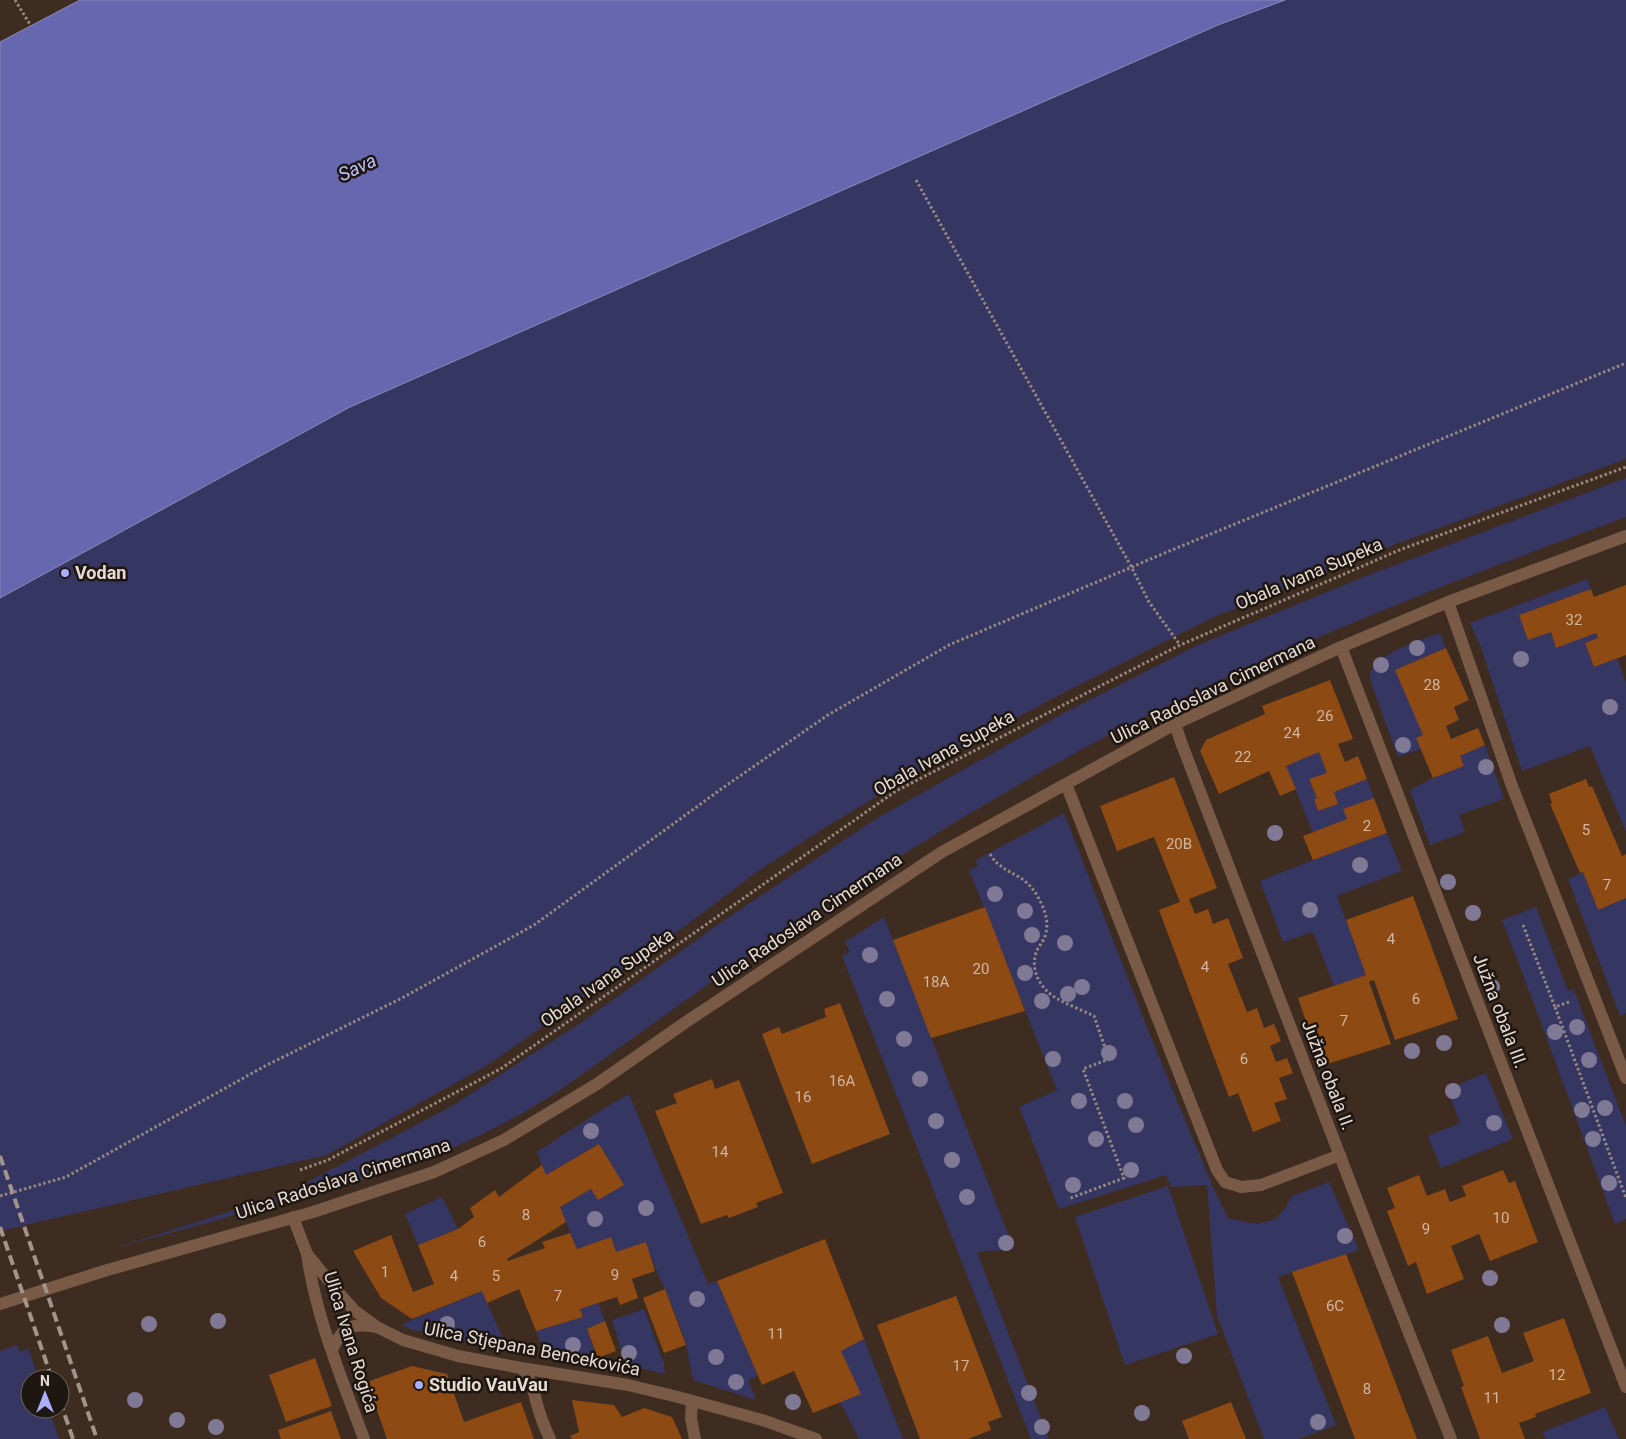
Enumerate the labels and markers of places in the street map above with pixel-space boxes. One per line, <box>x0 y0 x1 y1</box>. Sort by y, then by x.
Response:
place label: Vodan <box>75 562 126 583</box>
marker: Vodan <box>59 567 71 579</box>
place label: Studio VauVau <box>429 1374 548 1395</box>
marker: Studio VauVau <box>413 1379 425 1391</box>

